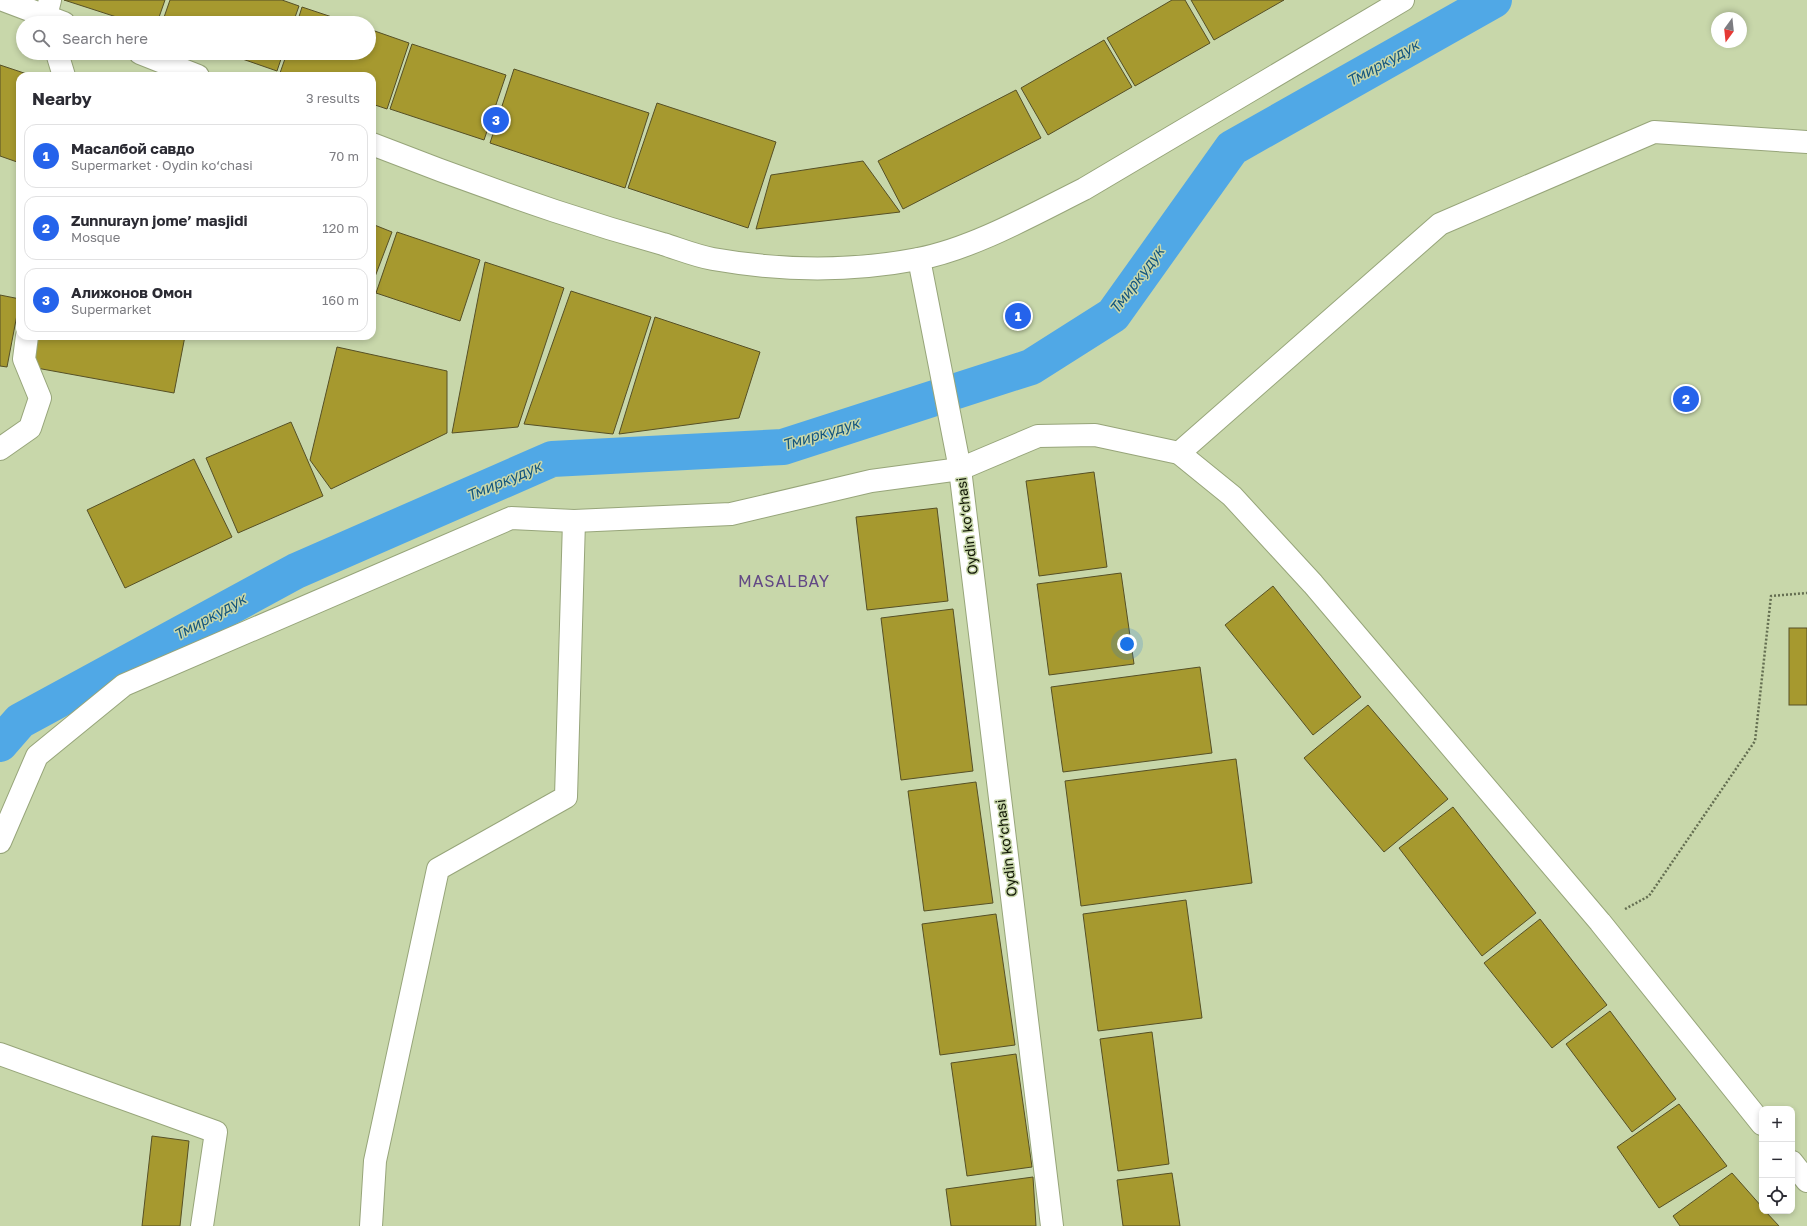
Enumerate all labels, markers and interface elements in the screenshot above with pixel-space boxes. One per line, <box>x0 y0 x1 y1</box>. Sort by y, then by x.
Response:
north arrow <box>1711 12 1747 48</box>
search box <box>16 16 376 60</box>
icon: search <box>30 27 52 49</box>
text: Search here <box>62 29 148 47</box>
water label: Тмиркудук <box>1343 34 1424 90</box>
text: Nearby <box>32 88 92 109</box>
text: 3 results <box>306 90 360 106</box>
pin: 3 <box>483 105 509 135</box>
text: Масалбой савдо <box>71 139 195 157</box>
text: 1 <box>43 148 49 164</box>
text: 70 m <box>329 148 359 164</box>
text: Supermarket · Oydin ko‘chasi <box>71 157 253 173</box>
text: Zunnurayn jome’ masjidi <box>71 211 248 229</box>
text: 2 <box>42 220 50 236</box>
text: 120 m <box>322 220 359 236</box>
text: Mosque <box>71 229 120 245</box>
water label: Тмиркудук <box>1105 240 1170 317</box>
text: Алижонов Омон <box>71 283 192 301</box>
text: 3 <box>42 292 50 308</box>
text: 160 m <box>322 292 359 308</box>
text: Supermarket <box>71 301 152 317</box>
pin: 1 <box>1005 301 1031 331</box>
pin: 2 <box>1673 384 1699 414</box>
water label: Тмиркудук <box>780 412 864 454</box>
water label: Тмиркудук <box>463 455 546 505</box>
street label: Oydin ko‘chasi <box>952 476 981 576</box>
district label: MASALBAY <box>738 571 830 591</box>
water label: Тмиркудук <box>170 588 251 644</box>
your location <box>1117 634 1137 654</box>
street label: Oydin ko‘chasi <box>991 798 1020 898</box>
map controls <box>1759 1106 1795 1214</box>
button: + <box>1759 1106 1795 1142</box>
button: − <box>1759 1142 1795 1178</box>
button: locate <box>1759 1178 1795 1214</box>

